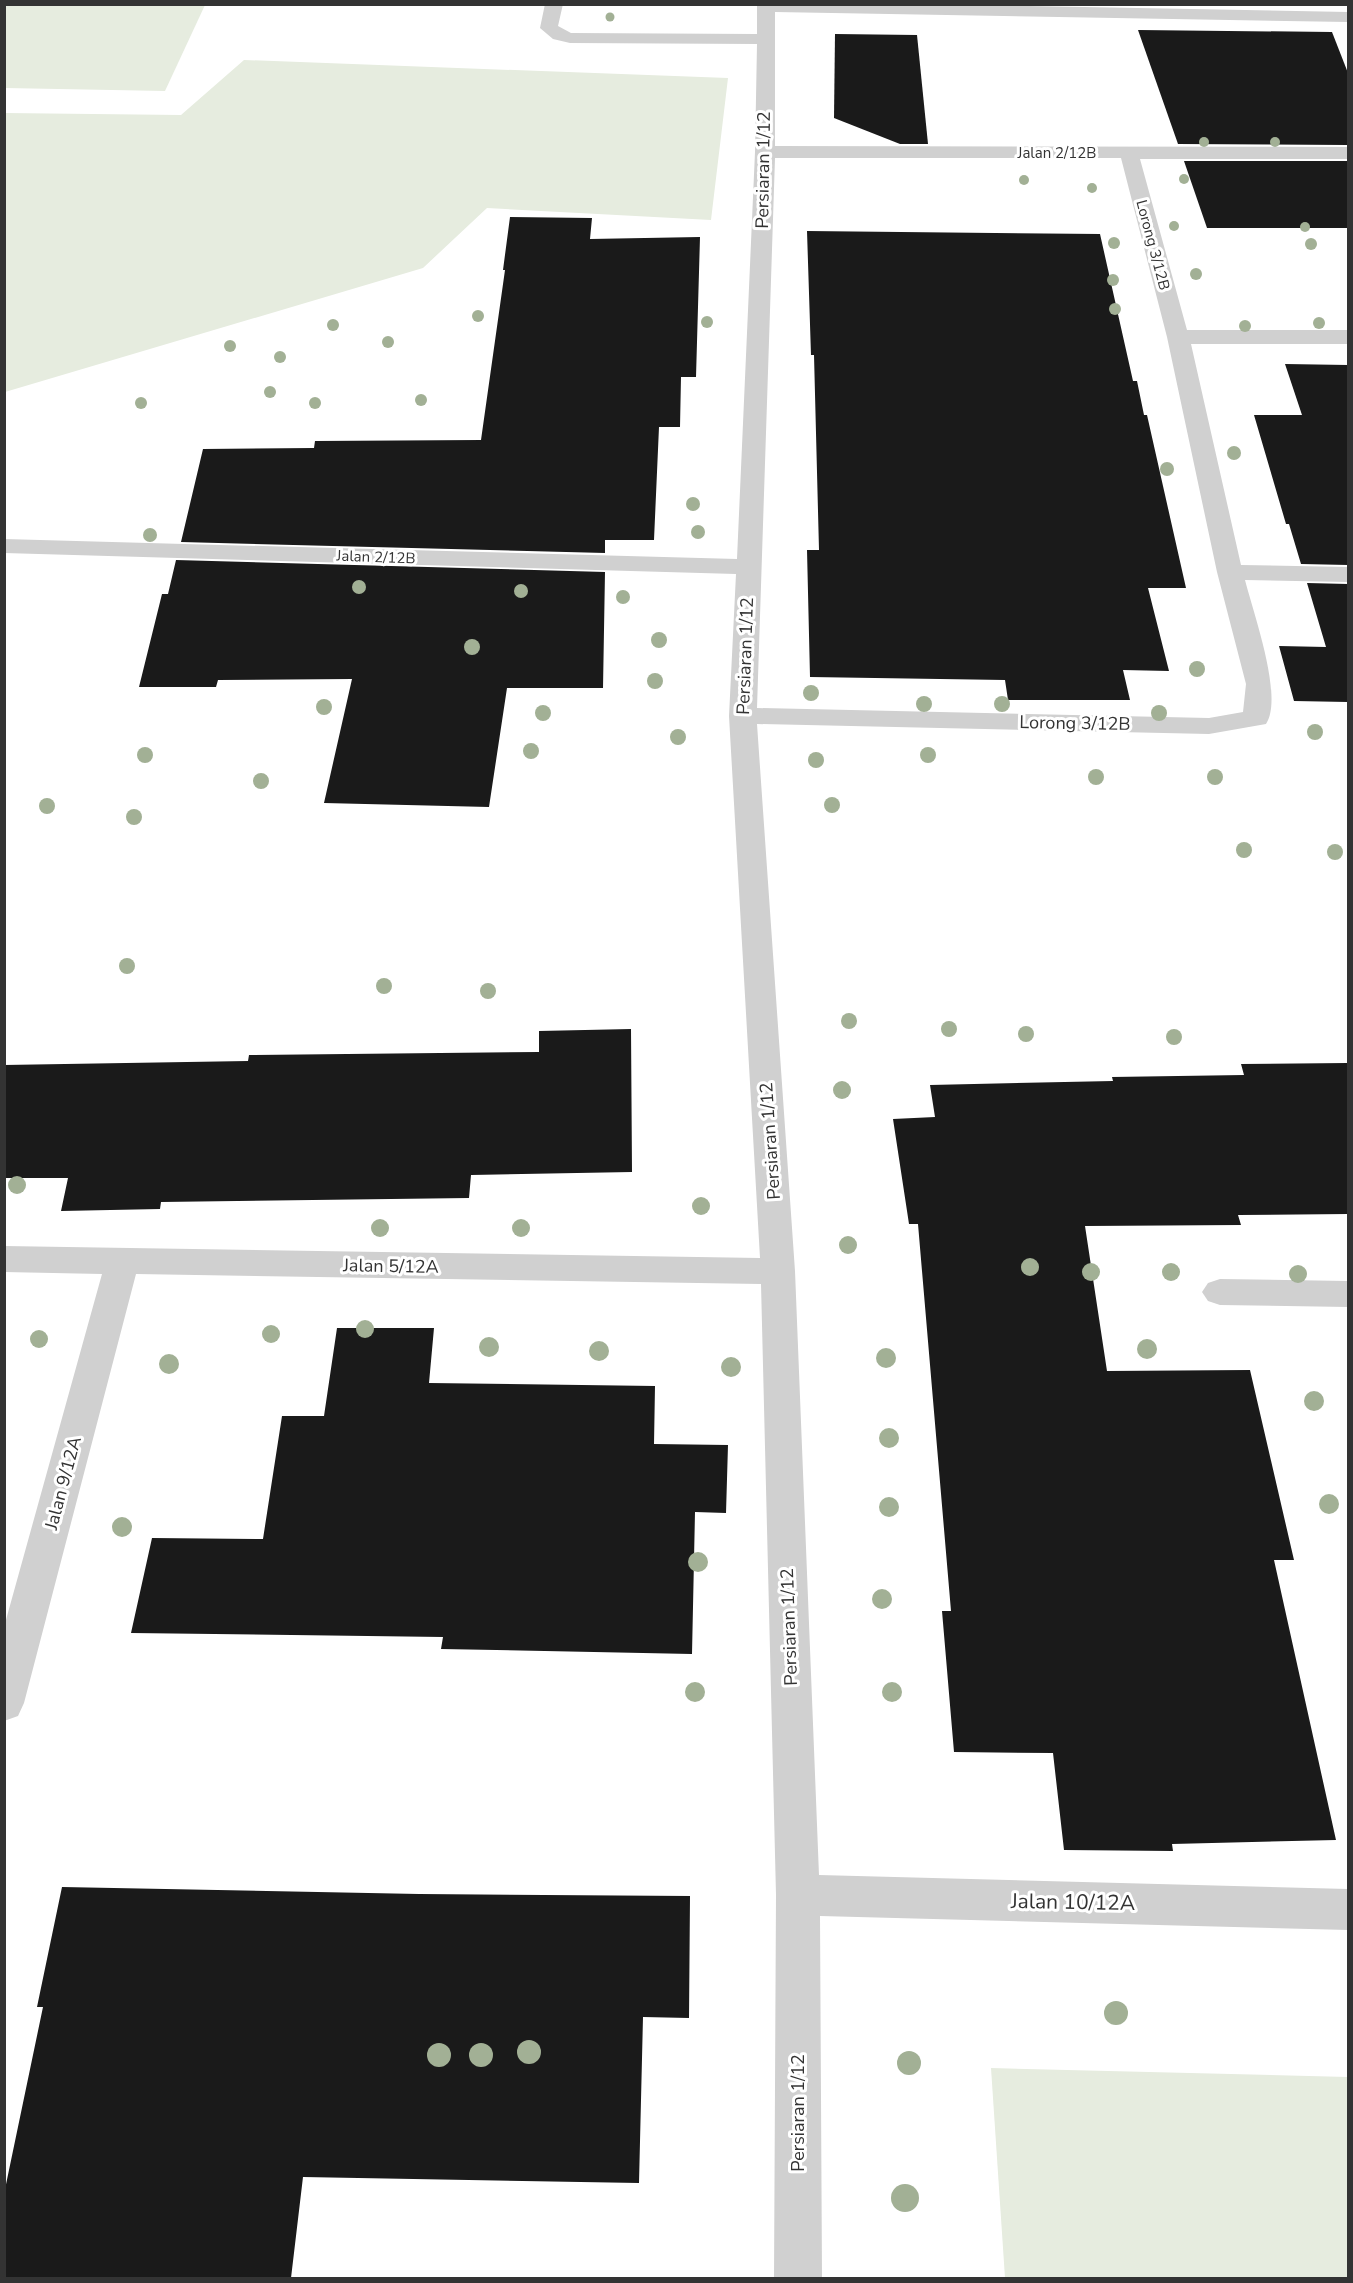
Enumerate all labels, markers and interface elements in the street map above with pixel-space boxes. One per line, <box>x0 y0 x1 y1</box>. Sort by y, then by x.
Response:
street label: Persiaran 1/12 <box>750 111 776 229</box>
street label: Jalan 2/12B <box>1017 143 1096 163</box>
street label: Lorong 3/12B <box>1131 198 1175 292</box>
street label: Jalan 2/12B <box>335 546 416 568</box>
street label: Persiaran 1/12 <box>731 597 759 715</box>
street label: Lorong 3/12B <box>1019 710 1131 736</box>
street label: Persiaran 1/12 <box>754 1082 786 1200</box>
street label: Jalan 5/12A <box>342 1253 439 1279</box>
street label: Jalan 9/12A <box>39 1434 87 1533</box>
street label: Persiaran 1/12 <box>775 1568 803 1686</box>
street label: Jalan 10/12A <box>1010 1887 1135 1917</box>
street label: Persiaran 1/12 <box>786 2054 810 2172</box>

